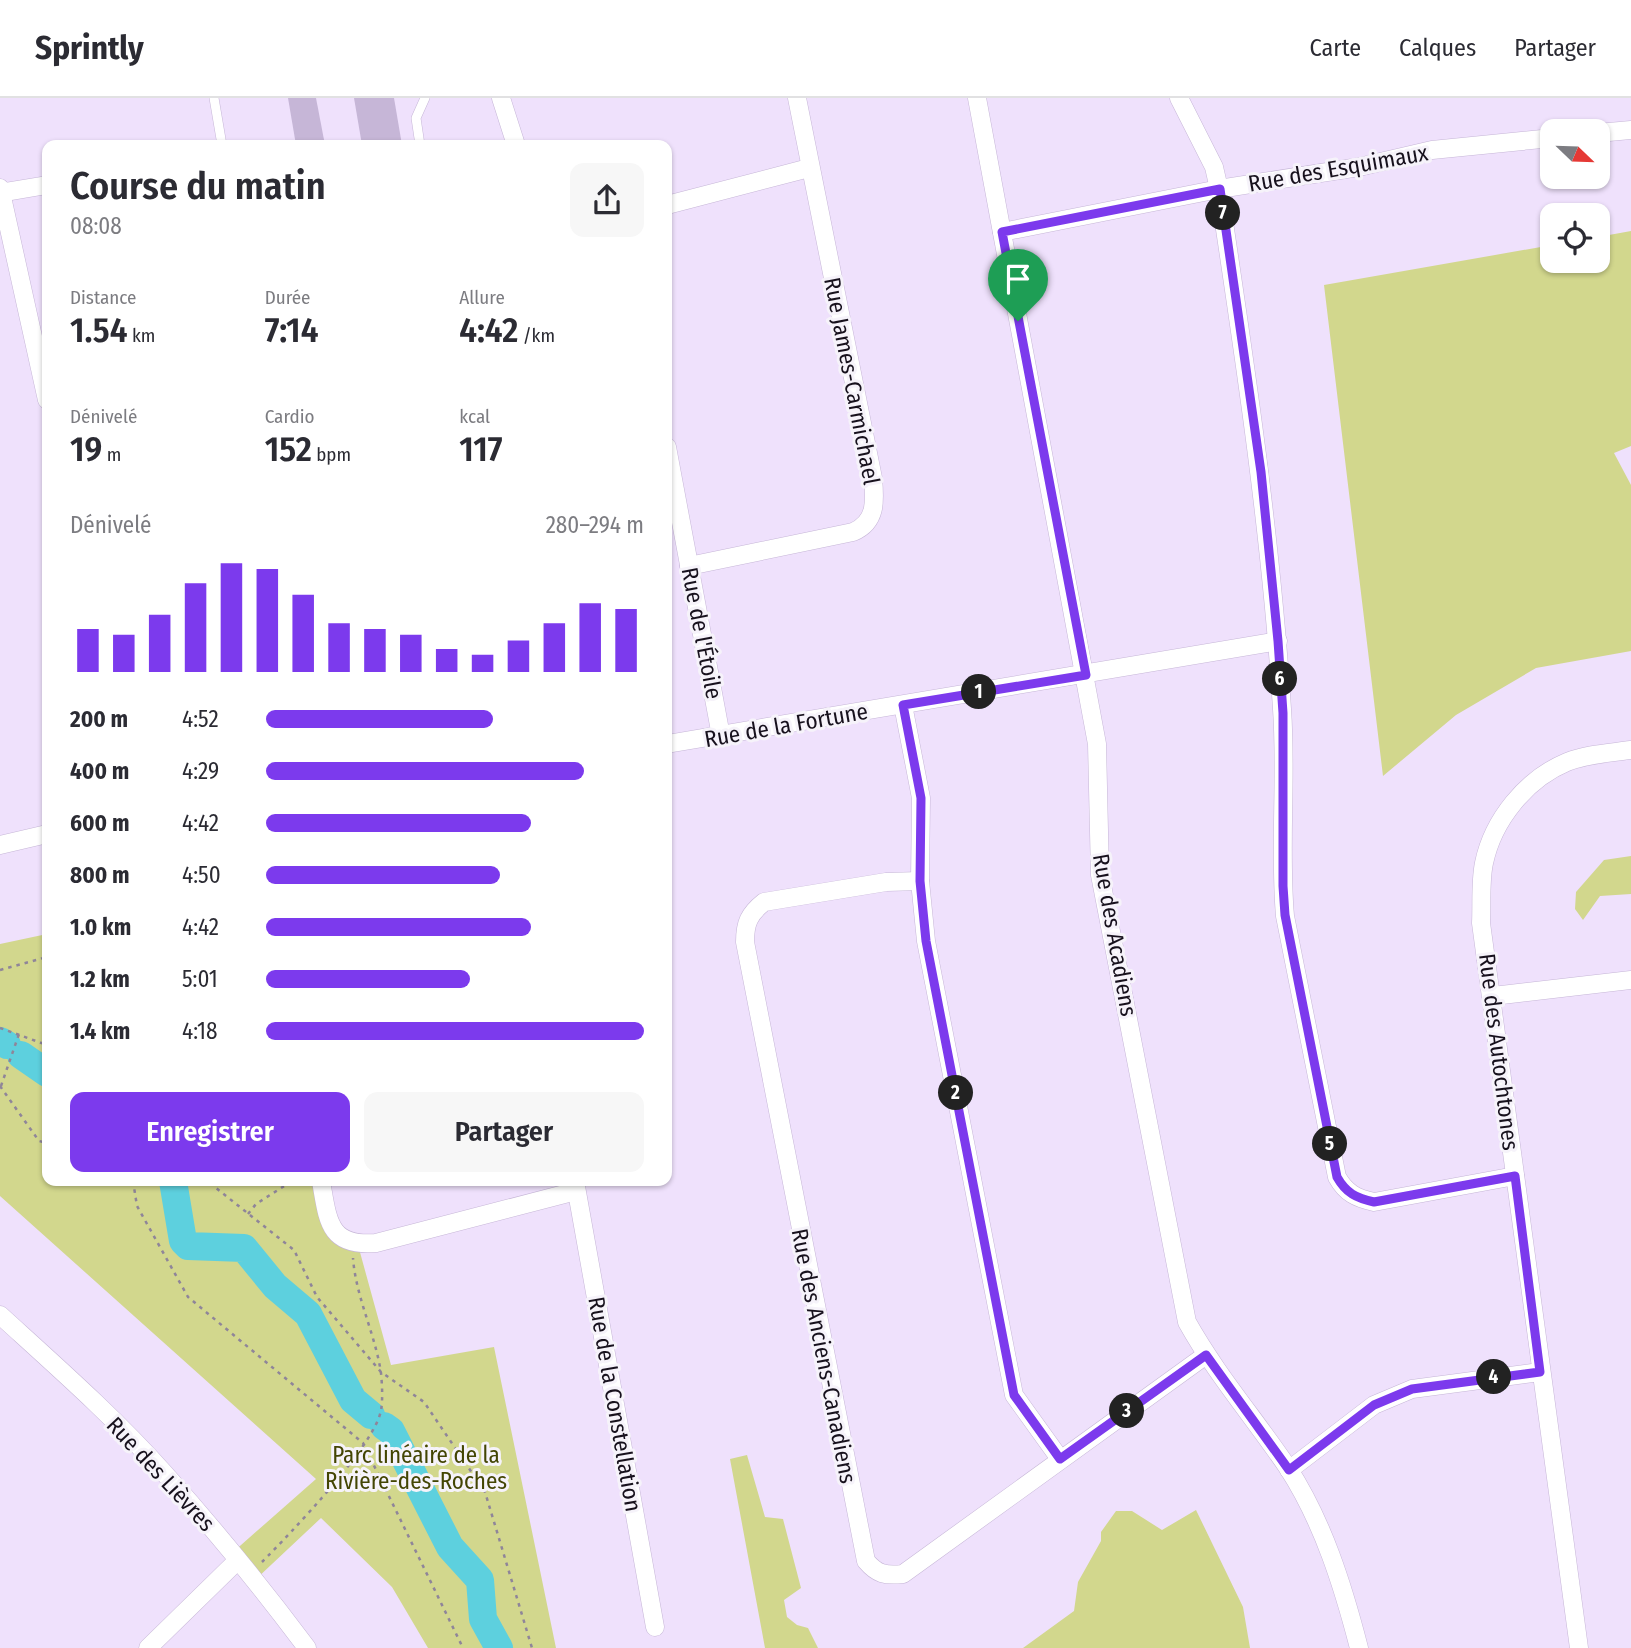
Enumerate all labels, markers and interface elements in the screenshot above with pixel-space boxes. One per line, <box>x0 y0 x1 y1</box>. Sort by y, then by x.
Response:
text: Sprintly <box>35 28 144 68</box>
text: Carte <box>1310 34 1361 62</box>
text: Calques <box>1399 34 1476 62</box>
text: Partager <box>1514 34 1596 62</box>
north arrow <box>1540 119 1610 189</box>
map controls <box>1540 119 1610 273</box>
street label: Rue des Esquimaux <box>1246 138 1430 198</box>
text: Course du matin <box>70 163 326 209</box>
button: share <box>570 163 644 237</box>
pin: 7 <box>1206 195 1240 230</box>
text: 7 <box>1218 201 1227 224</box>
button: locate <box>1540 203 1610 273</box>
text: 08:08 <box>70 212 122 240</box>
pin <box>988 249 1048 321</box>
icon: arrive <box>999 260 1037 298</box>
street label: Rue James-Carmichael <box>818 275 886 487</box>
text: Distance <box>70 286 137 309</box>
text: Durée <box>265 286 311 309</box>
text: Allure <box>459 286 505 309</box>
text: 1.54 <box>70 309 128 351</box>
text: 7:14 <box>265 309 318 351</box>
text: 4:42 <box>459 309 518 351</box>
text: km <box>128 324 155 347</box>
text: /km <box>518 324 555 347</box>
text: Dénivelé <box>70 405 137 428</box>
text: Cardio <box>265 405 315 428</box>
text: kcal <box>459 405 490 428</box>
text: 19 <box>70 428 102 470</box>
text: 152 <box>265 428 312 470</box>
text: 117 <box>459 428 503 470</box>
text: m <box>102 443 121 466</box>
text: bpm <box>312 443 351 466</box>
text: Dénivelé <box>70 511 151 539</box>
text: 280–294 m <box>546 511 644 539</box>
street label: Rue de l'Étoile <box>676 565 729 701</box>
pin: 6 <box>1262 662 1298 696</box>
text: 6 <box>1275 667 1284 690</box>
pin: 1 <box>962 674 996 710</box>
text: 1 <box>974 680 983 703</box>
street label: Rue de la Fortune <box>702 697 870 753</box>
text: 200 m <box>70 705 128 733</box>
text: 4:52 <box>182 705 219 733</box>
text: 400 m <box>70 757 129 785</box>
text: 4:29 <box>182 757 219 785</box>
text: 600 m <box>70 809 129 837</box>
text: 4:42 <box>182 809 219 837</box>
street label: Rue des Acadiens <box>1087 851 1143 1019</box>
text: 800 m <box>70 861 130 889</box>
text: 4:50 <box>182 861 221 889</box>
text: 1.0 km <box>70 913 131 941</box>
text: 4:42 <box>182 913 219 941</box>
street label: Rue des Autochtones <box>1473 952 1525 1152</box>
text: 1.2 km <box>70 965 130 993</box>
text: 5:01 <box>182 965 218 993</box>
text: 1.4 km <box>70 1017 130 1045</box>
text: 4:18 <box>182 1017 218 1045</box>
pin: 2 <box>939 1076 974 1110</box>
text: 2 <box>951 1081 960 1104</box>
button: Enregistrer <box>70 1092 350 1172</box>
button: Partager <box>364 1092 644 1172</box>
pin: 5 <box>1312 1126 1348 1162</box>
text: 5 <box>1325 1132 1334 1155</box>
street label: Rue des Anciens-Canadiens <box>786 1226 863 1486</box>
street label: Rue de la Constellation <box>582 1294 648 1514</box>
pin: 4 <box>1476 1360 1512 1394</box>
text: 4 <box>1489 1365 1498 1388</box>
pin: 3 <box>1110 1394 1144 1428</box>
text: 3 <box>1122 1399 1131 1422</box>
street label: Rue des Lièvres <box>101 1411 221 1537</box>
park label: Parc linéaire de la Rivière-des-Roches <box>325 1441 507 1495</box>

